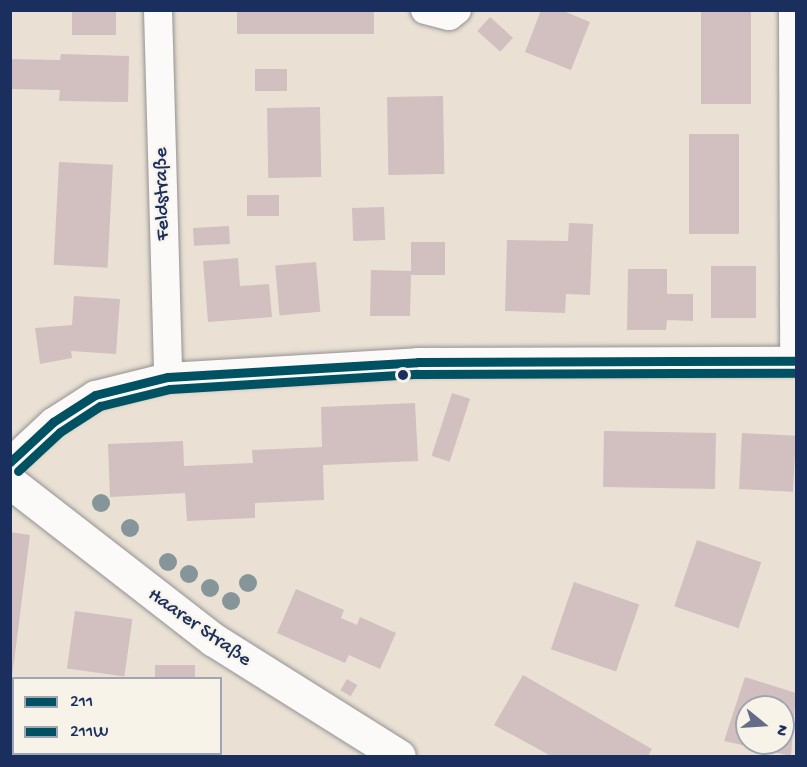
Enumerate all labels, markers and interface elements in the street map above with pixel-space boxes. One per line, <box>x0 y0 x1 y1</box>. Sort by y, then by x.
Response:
street label: Feldstraße <box>150 147 176 241</box>
unlabelled marker <box>397 369 409 381</box>
street label: Haarer Straße <box>143 583 255 673</box>
legend <box>12 677 222 755</box>
text: 211 <box>70 692 93 713</box>
north arrow <box>735 695 795 755</box>
text: 211W <box>70 722 109 743</box>
text: N <box>770 722 791 738</box>

